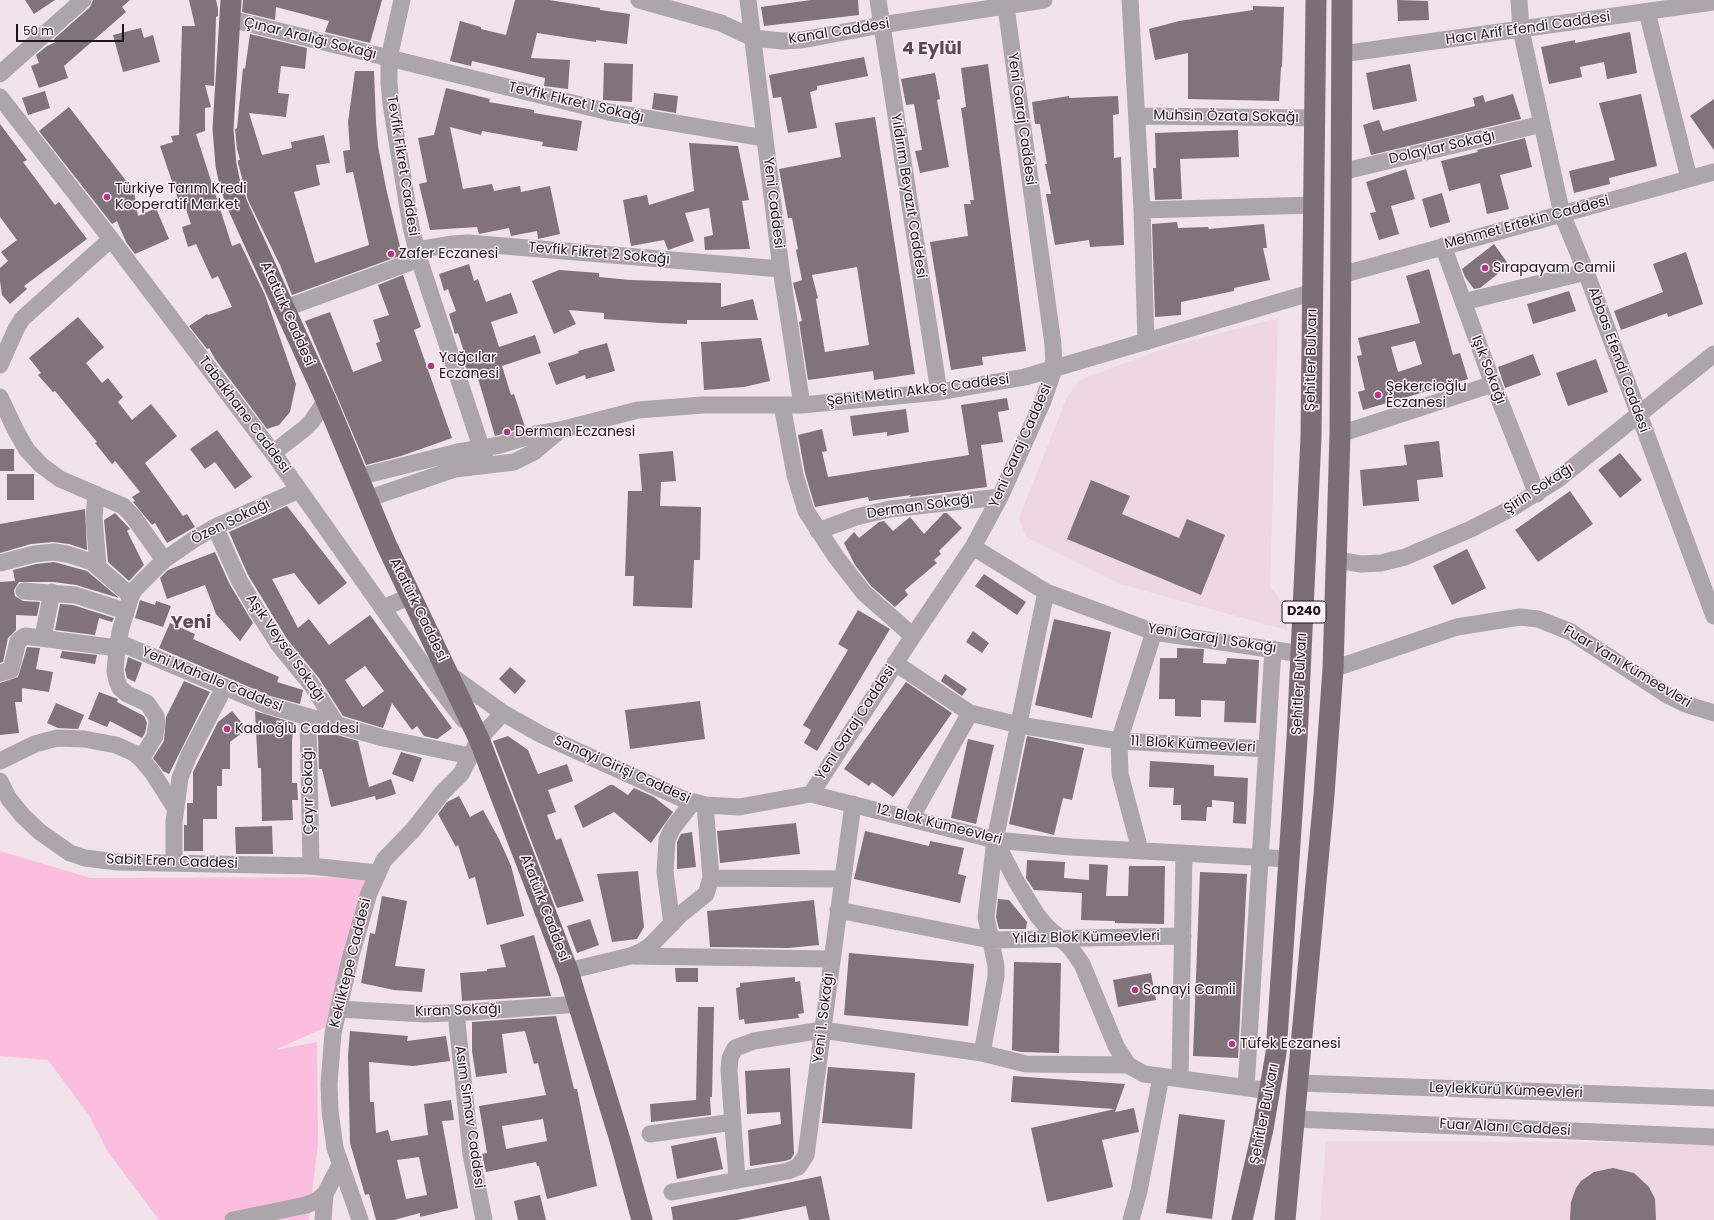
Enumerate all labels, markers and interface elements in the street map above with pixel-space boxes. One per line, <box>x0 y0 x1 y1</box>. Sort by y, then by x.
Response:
street label: Hacı Arif Efendi Caddesi <box>1445 9 1611 49</box>
street label: Çınar Aralığı Sokağı <box>242 14 378 64</box>
scale bar <box>18 16 126 42</box>
street label: Kanal Caddesi <box>787 16 891 48</box>
text: 50 m <box>23 22 54 39</box>
district label: 4 Eylül <box>902 38 962 60</box>
street label: Yeni Garaj Caddesi <box>1003 52 1039 186</box>
street label: Tevfik Fikret 1 Sokağı <box>507 79 645 127</box>
street label: Tevfik Fikret Caddesi <box>383 94 421 238</box>
street label: Muhsin Özata Sokağı <box>1153 107 1299 127</box>
street label: Yıldırım Beyazıt Caddesi <box>887 112 929 280</box>
street label: Dolaylar Sokağı <box>1387 128 1497 168</box>
street label: Yeni Caddesi <box>759 157 787 249</box>
place label: Türkiye Tarım Kredi Kooperatif Market <box>115 181 247 214</box>
marker: Türkiye Tarım Kredi Kooperatif Market <box>102 192 112 202</box>
street label: Mehmet Ertekin Caddesi <box>1443 193 1611 253</box>
street label: Tevfik Fikret 2 Sokağı <box>527 239 671 269</box>
place label: Zafer Eczanesi <box>399 246 498 262</box>
marker: Zafer Eczanesi <box>386 249 396 259</box>
street label: Atatürk Caddesi <box>256 259 318 369</box>
place label: Sırapayam Camii <box>1493 260 1615 276</box>
marker: Sırapayam Camii <box>1480 263 1490 273</box>
street label: Abbas Efendi Caddesi <box>1584 285 1652 435</box>
street label: Şehitler Bulvarı <box>1303 309 1321 411</box>
street label: Işık Sokağı <box>1467 333 1509 407</box>
place label: Yağcılar Eczanesi <box>439 350 499 382</box>
street label: Tabakhane Caddesi <box>195 353 293 477</box>
marker: Yağcılar Eczanesi <box>426 361 436 371</box>
street label: Şehit Metin Akkoç Caddesi <box>826 371 1010 411</box>
place label: Şekercioğlu Eczanesi <box>1386 379 1467 412</box>
street label: Yeni Garaj Caddesi <box>986 381 1056 511</box>
marker: Şekercioğlu Eczanesi <box>1373 390 1383 400</box>
place label: Derman Eczanesi <box>515 424 635 440</box>
marker: Derman Eczanesi <box>502 427 512 437</box>
street label: Şirin Sokağı <box>1501 460 1577 518</box>
street label: Derman Sokağı <box>866 491 974 523</box>
street label: Özen Sokağı <box>189 496 273 548</box>
street label: Atatürk Caddesi <box>386 556 450 664</box>
street label: Aşık Veysel Sokağı <box>242 591 328 705</box>
road number: D240 <box>1282 601 1326 623</box>
district label: Yeni <box>171 612 211 634</box>
street label: Yeni Garaj 1 Sokağı <box>1146 621 1278 657</box>
street label: Fuar Yanı Kümeevleri <box>1560 622 1694 712</box>
street label: Şehitler Bulvarı <box>1289 632 1311 736</box>
street label: Yeni Mahalle Caddesi <box>139 644 285 716</box>
street label: Yeni Garaj Caddesi <box>812 662 900 784</box>
place label: Kadıoğlu Caddesi <box>235 721 359 737</box>
marker: Kadıoğlu Caddesi <box>222 724 232 734</box>
street label: Sanayi Girişi Caddesi <box>551 732 693 808</box>
street label: 11. Blok Kümeevleri <box>1130 733 1256 757</box>
street label: Çayır Sokağı <box>300 747 318 835</box>
street label: 12. Blok Kümeevleri <box>874 801 1004 849</box>
street label: Sabit Eren Caddesi <box>106 851 238 873</box>
street label: Atatürk Caddesi <box>516 852 572 964</box>
street label: Kekliktepe Caddesi <box>327 897 375 1029</box>
street label: Yıldız Blok Kümeevleri <box>1012 928 1160 948</box>
street label: Yeni 1. Sokağı <box>810 972 838 1064</box>
place label: Sanayi Camii <box>1143 982 1236 998</box>
marker: Sanayi Camii <box>1130 985 1140 995</box>
street label: Kıran Sokağı <box>415 1001 501 1021</box>
place label: Tüfek Eczanesi <box>1240 1036 1341 1052</box>
marker: Tüfek Eczanesi <box>1227 1039 1237 1049</box>
street label: Asım Simav Caddesi <box>451 1044 487 1190</box>
street label: Şehitler Bulvarı <box>1247 1062 1283 1166</box>
street label: Leylekkürü Kümeevleri <box>1429 1080 1583 1102</box>
street label: Fuar Alanı Caddesi <box>1439 1116 1571 1140</box>

